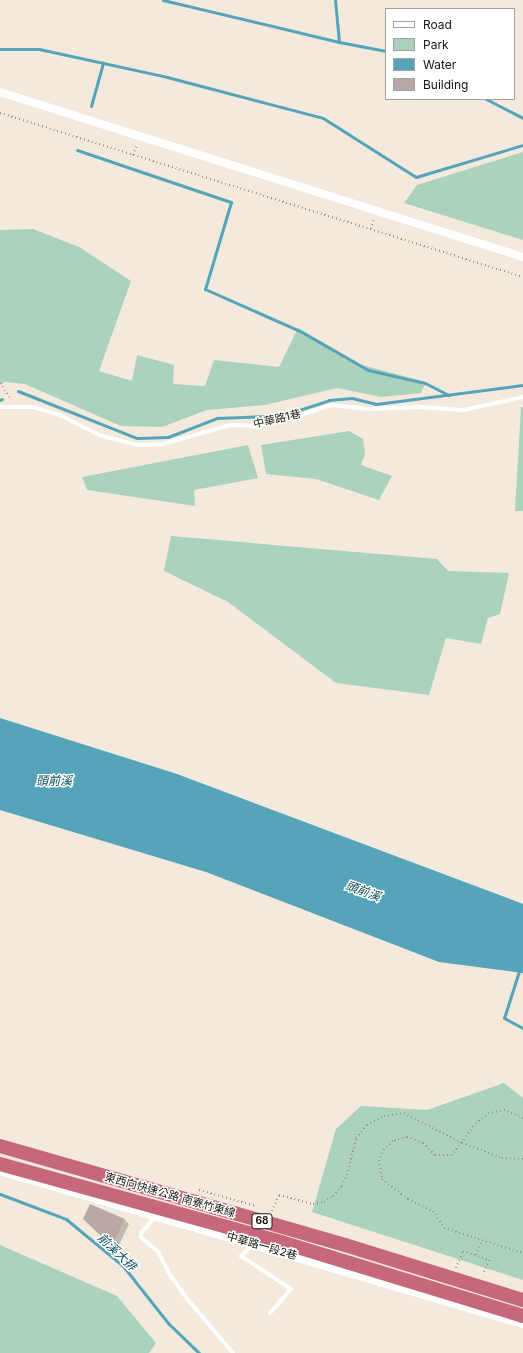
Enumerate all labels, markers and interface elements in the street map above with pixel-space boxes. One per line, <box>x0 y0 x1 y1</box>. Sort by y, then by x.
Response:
legend <box>385 8 515 100</box>
text: Road <box>423 17 452 32</box>
text: Park <box>423 37 449 52</box>
text: Water <box>423 57 456 72</box>
text: Building <box>423 77 468 92</box>
street label: 中華路1巷 <box>252 407 302 431</box>
water label: 頭前溪 <box>36 774 72 788</box>
water label: 頭前溪 <box>344 878 382 904</box>
street label: 東西向快速公路 南寮竹東線 <box>103 1170 237 1220</box>
road number: 68 <box>251 1213 273 1229</box>
water label: 前溪大排 <box>95 1230 139 1274</box>
street label: 中華路一段2巷 <box>225 1230 299 1262</box>

